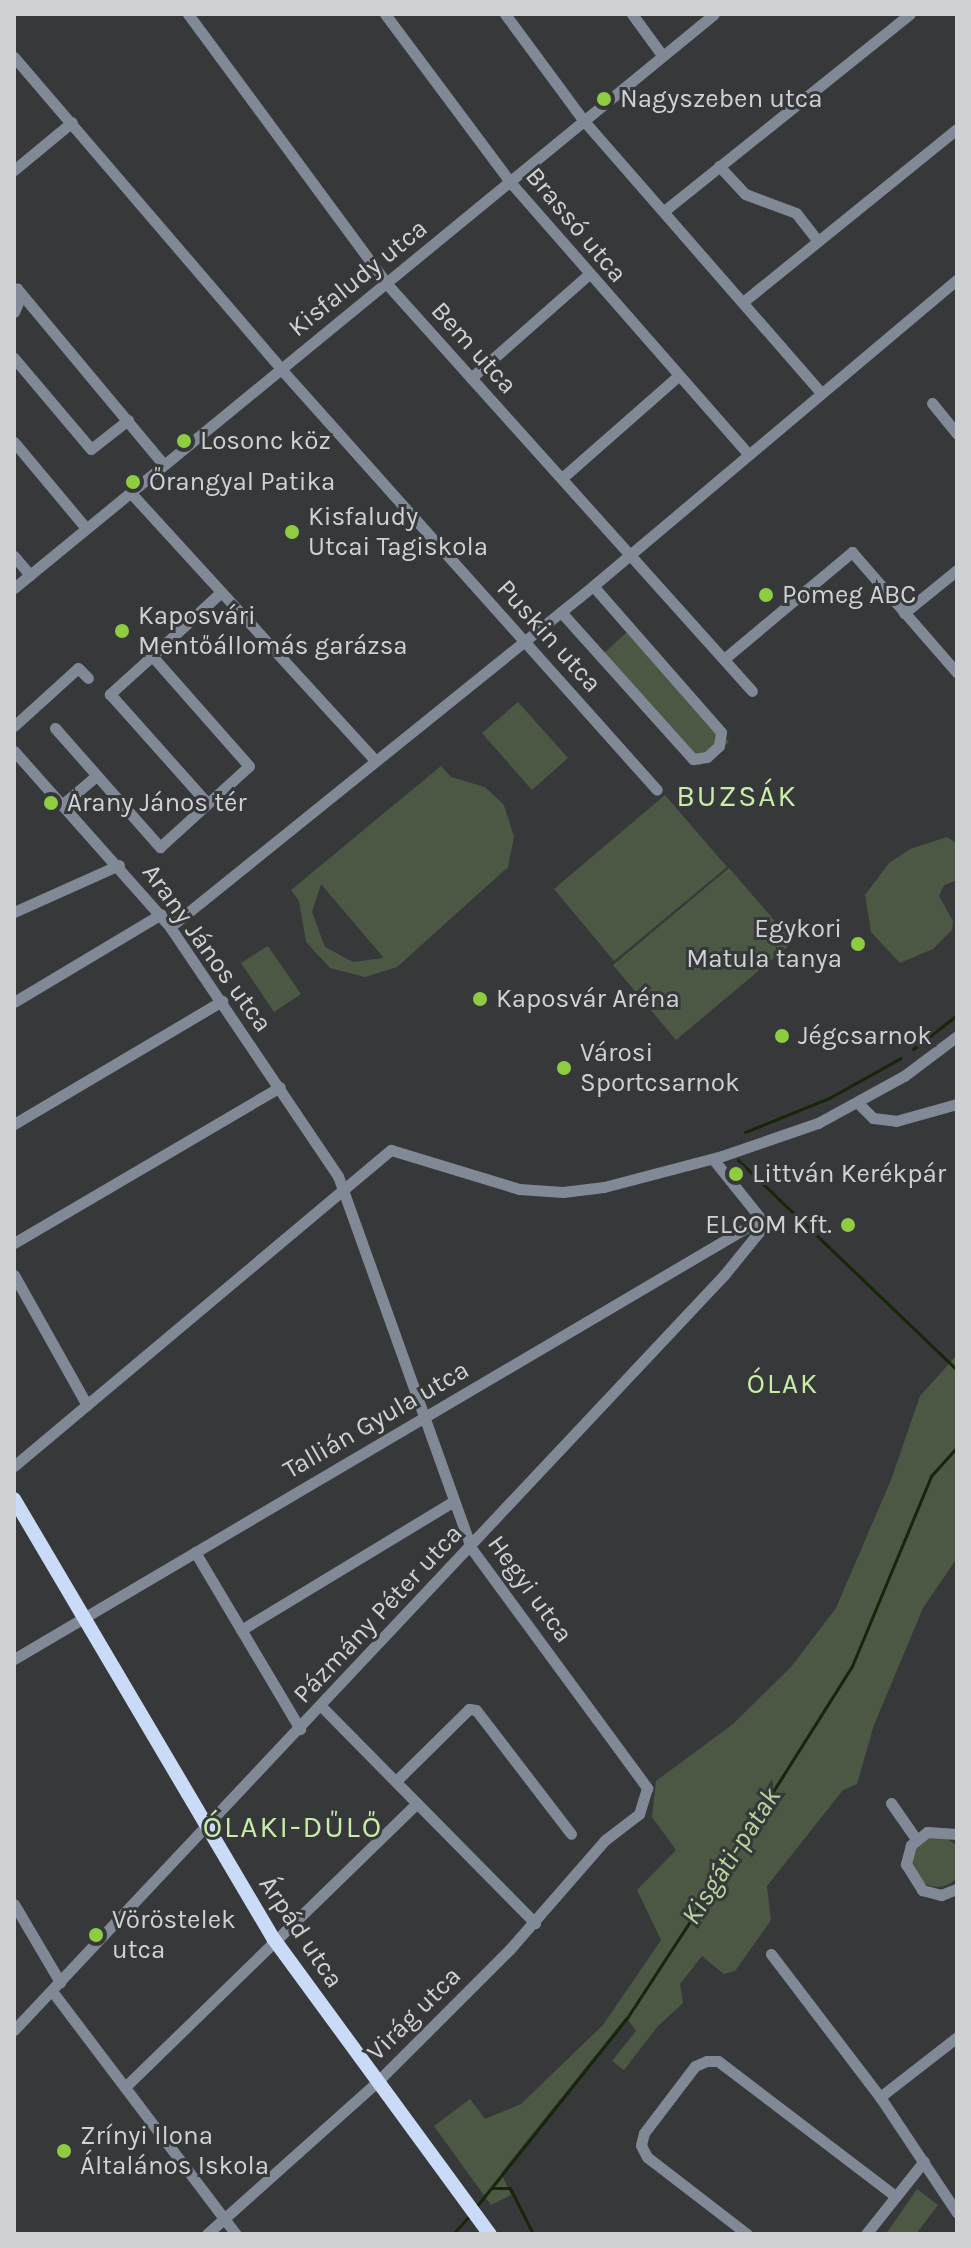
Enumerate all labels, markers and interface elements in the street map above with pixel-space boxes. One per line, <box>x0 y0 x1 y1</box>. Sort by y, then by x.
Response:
place label: Nagyszeben utca <box>620 83 823 115</box>
marker: Nagyszeben utca <box>595 90 613 108</box>
street label: Brassó utca <box>519 161 633 289</box>
street label: Kisfaludy utca <box>282 212 434 344</box>
street label: Bem utca <box>425 295 523 401</box>
place label: Losonc köz <box>200 425 331 457</box>
marker: Losonc köz <box>175 432 193 450</box>
place label: Őrangyal Patika <box>149 466 335 498</box>
marker: Őrangyal Patika <box>124 473 142 491</box>
place label: Kisfaludy Utcai Tagiskola <box>308 501 488 562</box>
marker: Kisfaludy Utcai Tagiskola <box>283 523 301 541</box>
street label: Puskin utca <box>490 573 608 699</box>
place label: Pomeg ABC <box>782 579 916 611</box>
marker: Pomeg ABC <box>757 586 775 604</box>
place label: Kaposvári Mentőállomás garázsa <box>138 600 408 662</box>
marker: Kaposvári Mentőállomás garázsa <box>113 622 131 640</box>
district label: BUZSÁK <box>676 778 798 814</box>
place label: Arany János tér <box>67 787 247 819</box>
marker: Arany János tér <box>42 794 60 812</box>
street label: Arany János utca <box>135 858 279 1038</box>
place label: Egykori Matula tanya <box>686 913 842 974</box>
marker: Egykori Matula tanya <box>849 935 867 953</box>
place label: Kaposvár Aréna <box>496 983 680 1015</box>
marker: Kaposvár Aréna <box>471 990 489 1008</box>
place label: Jégcsarnok <box>798 1020 932 1052</box>
marker: Jégcsarnok <box>773 1027 791 1045</box>
place label: Városi Sportcsarnok <box>580 1037 740 1098</box>
marker: Városi Sportcsarnok <box>555 1059 573 1077</box>
place label: Littván Kerékpár <box>752 1158 946 1190</box>
marker: Littván Kerékpár <box>727 1165 745 1183</box>
place label: ELCOM Kft. <box>705 1209 832 1241</box>
marker: ELCOM Kft. <box>839 1216 857 1234</box>
street label: Tallián Gyula utca <box>278 1354 474 1486</box>
district label: ÓLAK <box>747 1367 819 1401</box>
street label: Pázmány Péter utca <box>287 1518 469 1710</box>
street label: Hegyi utca <box>481 1529 579 1649</box>
water label: Kisgáti-patak <box>674 1781 788 1931</box>
district label: ÓLAKI-DŰLŐ <box>203 1809 383 1845</box>
street label: Árpád utca <box>252 1870 350 1994</box>
place label: Vöröstelek utca <box>112 1904 236 1966</box>
marker: Vöröstelek utca <box>87 1926 105 1944</box>
street label: Virág utca <box>360 1960 468 2068</box>
place label: Zrínyi Ilona Általános Iskola <box>80 2120 269 2182</box>
marker: Zrínyi Ilona Általános Iskola <box>55 2142 73 2160</box>

